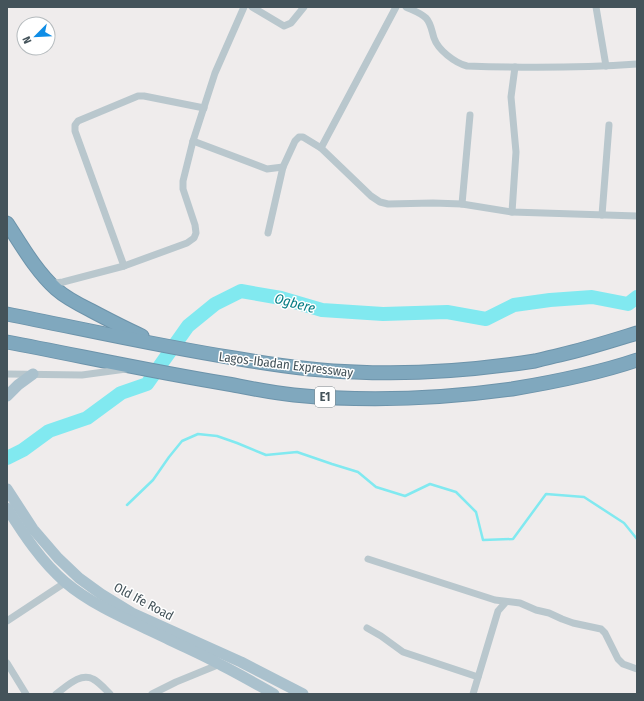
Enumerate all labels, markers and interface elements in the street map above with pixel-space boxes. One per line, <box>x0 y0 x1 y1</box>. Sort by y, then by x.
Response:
north arrow <box>16 16 56 56</box>
text: N <box>20 34 35 46</box>
water label: Ogbere <box>273 290 317 317</box>
street label: Lagos-Ibadan Expressway <box>218 349 354 380</box>
road number: E1 <box>315 387 335 407</box>
street label: Old Ife Road <box>111 580 176 623</box>

